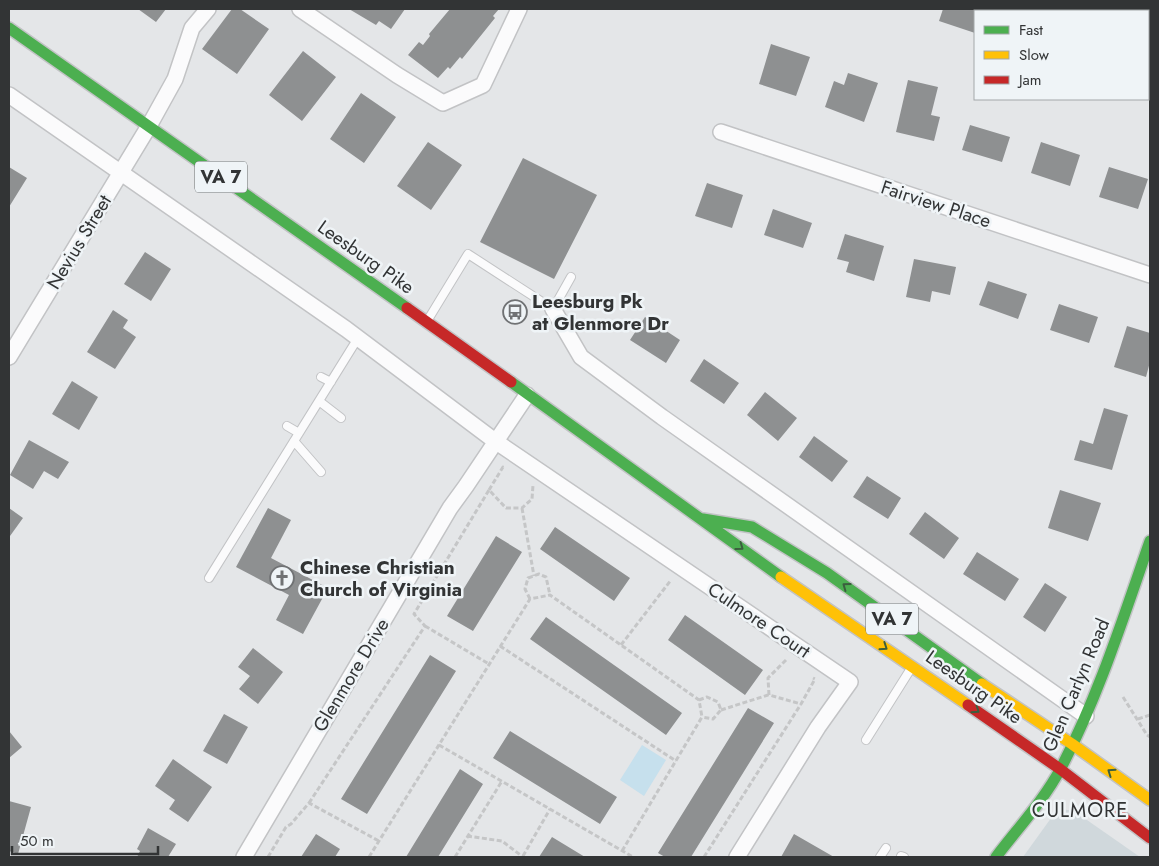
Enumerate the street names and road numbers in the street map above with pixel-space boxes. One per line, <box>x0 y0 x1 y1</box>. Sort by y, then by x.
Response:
road number: VA 7 <box>195 162 247 192</box>
street label: Fairview Place <box>877 173 995 235</box>
street label: Nevius Street <box>40 189 118 294</box>
street label: Leesburg Pike <box>312 214 420 300</box>
street label: Culmore Court <box>702 576 816 665</box>
road number: VA 7 <box>866 604 918 634</box>
street label: Glenmore Drive <box>306 613 396 737</box>
street label: Glen Carlyn Road <box>1036 614 1116 756</box>
street label: Leesburg Pike <box>920 644 1028 730</box>

